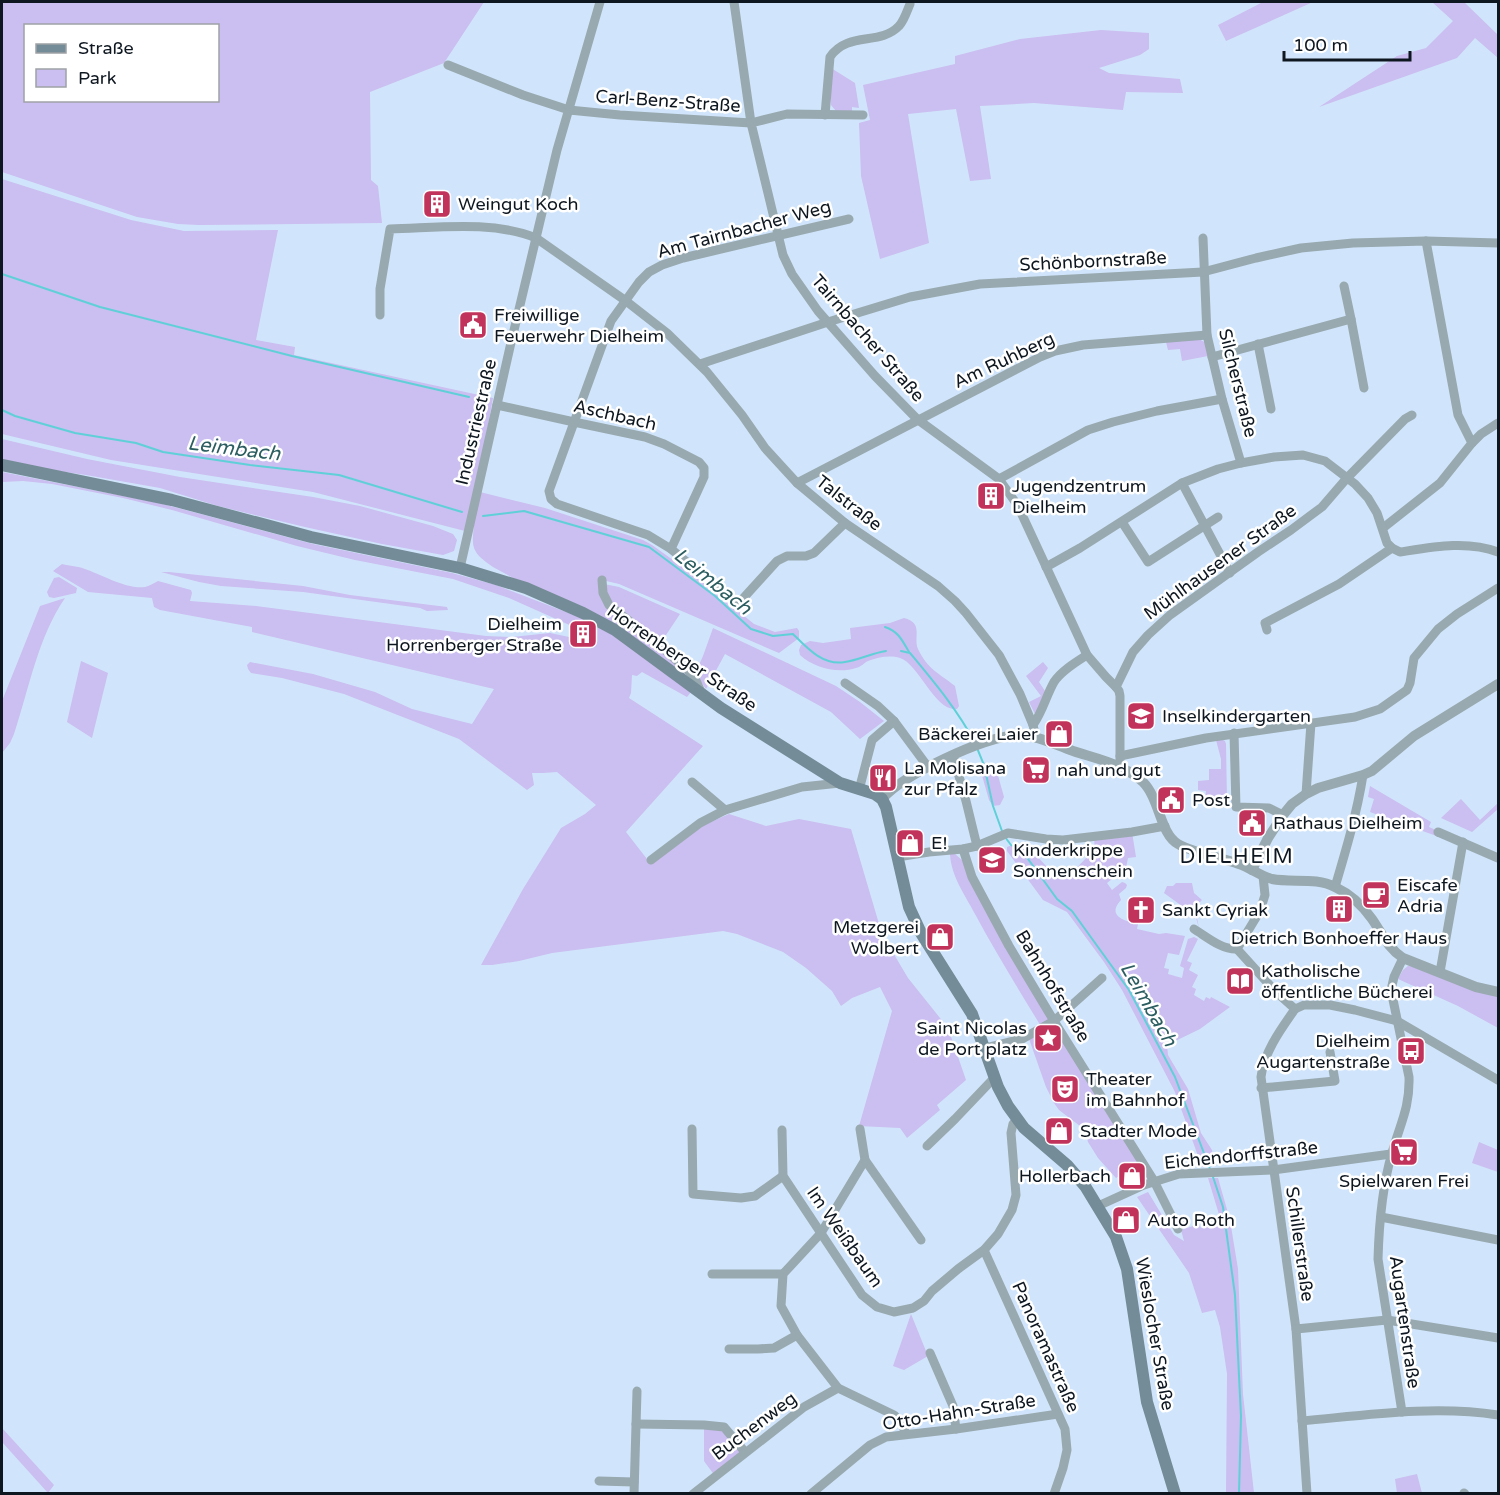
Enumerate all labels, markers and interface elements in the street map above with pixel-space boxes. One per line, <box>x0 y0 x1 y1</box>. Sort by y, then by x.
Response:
legend <box>24 24 219 102</box>
scale bar <box>1284 24 1410 62</box>
text: 100 m <box>1293 34 1348 56</box>
text: Straße <box>78 37 134 59</box>
text: Park <box>78 67 117 89</box>
street label: Carl-Benz-Straße <box>595 85 741 117</box>
building icon: Weingut Koch <box>421 188 453 220</box>
place label: Weingut Koch <box>458 193 578 215</box>
street label: Am Tairnbacher Weg <box>655 195 833 263</box>
street label: Schönbornstraße <box>1019 246 1167 276</box>
street label: Tairnbacher Straße <box>807 270 929 406</box>
place label: Freiwillige Feuerwehr Dielheim <box>494 304 664 347</box>
public building icon: Freiwillige Feuerwehr Dielheim <box>457 309 489 341</box>
street label: Silcherstraße <box>1214 326 1262 440</box>
street label: Am Ruhberg <box>950 327 1058 393</box>
street label: Industriestraße <box>451 357 501 487</box>
street label: Aschbach <box>571 395 659 435</box>
water label: Leimbach <box>186 431 282 467</box>
street label: Talstraße <box>812 470 886 536</box>
place label: Jugendzentrum Dielheim <box>1012 475 1146 518</box>
building icon: Jugendzentrum Dielheim <box>975 480 1007 512</box>
street label: Mühlhausener Straße <box>1140 499 1300 625</box>
water label: Leimbach <box>669 543 757 621</box>
street label: Horrenberger Straße <box>603 600 761 716</box>
place label: Dielheim Horrenberger Straße <box>386 613 562 656</box>
building icon: Dielheim Horrenberger Straße <box>567 618 599 650</box>
school or university icon: Inselkindergarten <box>1125 700 1157 732</box>
place label: Inselkindergarten <box>1162 705 1311 727</box>
shop icon: Bäckerei Laier <box>1043 718 1075 750</box>
place label: Bäckerei Laier <box>918 723 1038 745</box>
supermarket icon: nah und gut <box>1020 754 1052 786</box>
place label: La Molisana zur Pfalz <box>904 757 1006 800</box>
place label: nah und gut <box>1057 759 1161 781</box>
restaurant icon: La Molisana zur Pfalz <box>867 762 899 794</box>
public building icon: Post <box>1155 784 1187 816</box>
place label: Post <box>1192 789 1230 811</box>
public building icon: Rathaus Dielheim <box>1236 807 1268 839</box>
place label: Rathaus Dielheim <box>1273 812 1423 834</box>
shop icon: E! <box>894 827 926 859</box>
place label: E! <box>931 832 948 854</box>
place label: Kinderkrippe Sonnenschein <box>1013 839 1133 882</box>
school or university icon: Kinderkrippe Sonnenschein <box>976 844 1008 876</box>
district label: DIELHEIM <box>1180 844 1294 869</box>
place label: Eiscafe Adria <box>1397 874 1458 917</box>
cafe icon: Eiscafe Adria <box>1360 879 1392 911</box>
building icon: Dietrich Bonhoeffer Haus <box>1323 893 1355 925</box>
church icon: Sankt Cyriak <box>1125 894 1157 926</box>
place label: Sankt Cyriak <box>1162 899 1268 921</box>
place label: Metzgerei Wolbert <box>833 916 919 959</box>
shop icon: Metzgerei Wolbert <box>924 921 956 953</box>
street label: Bahnhofstraße <box>1011 926 1095 1046</box>
place label: Dietrich Bonhoeffer Haus <box>1231 927 1447 949</box>
water label: Leimbach <box>1115 958 1182 1051</box>
place label: Katholische öffentliche Bücherei <box>1261 960 1433 1003</box>
library icon: Katholische öffentliche Bücherei <box>1224 965 1256 997</box>
place label: Saint Nicolas de Port platz <box>917 1017 1027 1060</box>
place icon: Saint Nicolas de Port platz <box>1032 1022 1064 1054</box>
place label: Dielheim Augartenstraße <box>1256 1030 1390 1073</box>
bus stop icon: Dielheim Augartenstraße <box>1395 1035 1427 1067</box>
place label: Theater im Bahnhof <box>1086 1068 1185 1111</box>
theatre icon: Theater im Bahnhof <box>1049 1073 1081 1105</box>
shop icon: Stadter Mode <box>1043 1115 1075 1147</box>
place label: Stadter Mode <box>1080 1120 1197 1142</box>
street label: Eichendorffstraße <box>1163 1136 1319 1174</box>
supermarket icon: Spielwaren Frei <box>1388 1136 1420 1168</box>
shop icon: Hollerbach <box>1116 1160 1148 1192</box>
place label: Hollerbach <box>1019 1165 1111 1187</box>
place label: Spielwaren Frei <box>1339 1170 1469 1192</box>
street label: Im Weißbaum <box>802 1182 888 1292</box>
street label: Schillerstraße <box>1281 1185 1319 1303</box>
shop icon: Auto Roth <box>1110 1204 1142 1236</box>
place label: Auto Roth <box>1147 1209 1235 1231</box>
street label: Augartenstraße <box>1385 1254 1425 1390</box>
street label: Wieslocher Straße <box>1131 1256 1179 1412</box>
street label: Panoramastraße <box>1007 1278 1085 1416</box>
street label: Buchenweg <box>707 1387 801 1465</box>
street label: Otto-Hahn-Straße <box>881 1389 1037 1435</box>

